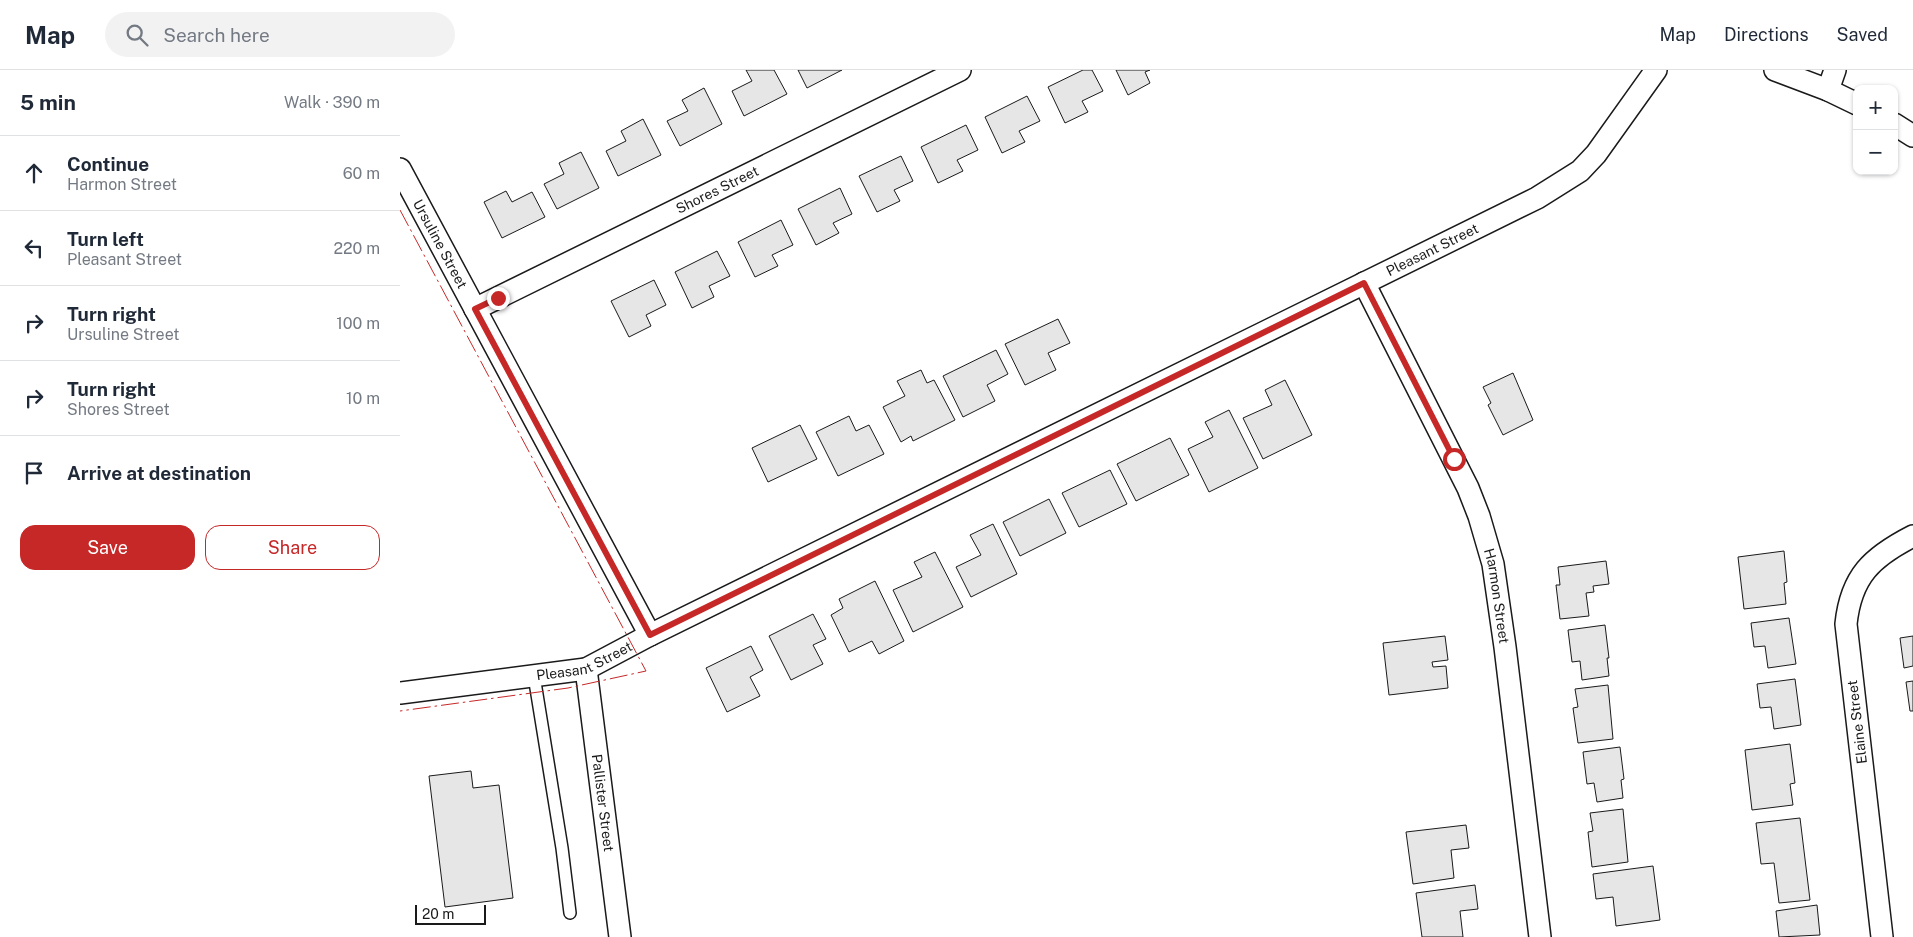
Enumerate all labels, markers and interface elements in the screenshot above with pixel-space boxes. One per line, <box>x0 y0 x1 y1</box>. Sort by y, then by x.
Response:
search box <box>105 12 455 57</box>
text: Map <box>25 21 75 49</box>
icon: search <box>123 21 151 49</box>
text: Search here <box>163 24 270 46</box>
text: Map <box>1659 24 1696 45</box>
text: Directions <box>1724 24 1809 45</box>
text: Saved <box>1837 24 1888 45</box>
map controls <box>1853 85 1898 175</box>
button: + <box>1853 85 1898 130</box>
text: 5 min <box>20 90 76 115</box>
text: Walk · 390 m <box>284 93 380 112</box>
button: − <box>1853 130 1898 175</box>
text: Continue <box>67 153 149 175</box>
icon: ahead <box>20 159 48 187</box>
street label: Shores Street <box>673 163 761 217</box>
text: 60 m <box>343 164 380 183</box>
text: Harmon Street <box>67 175 177 194</box>
street label: Ursuline Street <box>410 197 471 291</box>
street label: Pleasant Street <box>1383 220 1481 279</box>
text: Turn left <box>67 228 144 250</box>
icon: left <box>20 234 48 262</box>
text: 220 m <box>333 239 380 258</box>
text: Pleasant Street <box>67 250 182 269</box>
route end <box>487 287 510 310</box>
text: Turn right <box>67 303 156 325</box>
icon: right <box>20 309 48 337</box>
text: 100 m <box>336 314 380 333</box>
text: Ursuline Street <box>67 325 180 344</box>
text: Turn right <box>67 378 156 400</box>
icon: right <box>20 384 48 412</box>
text: 10 m <box>346 389 380 408</box>
text: Shores Street <box>67 400 170 419</box>
route start <box>1443 448 1466 471</box>
icon: arrive <box>20 459 48 487</box>
text: Arrive at destination <box>67 462 251 484</box>
button: Save <box>20 525 195 570</box>
button: Share <box>205 525 380 570</box>
street label: Harmon Street <box>1481 546 1512 645</box>
street label: Pleasant Street <box>535 638 635 683</box>
street label: Elaine Street <box>1844 679 1870 765</box>
street label: Pallister Street <box>589 753 617 853</box>
scale bar <box>415 902 486 925</box>
text: 20 m <box>422 906 454 922</box>

